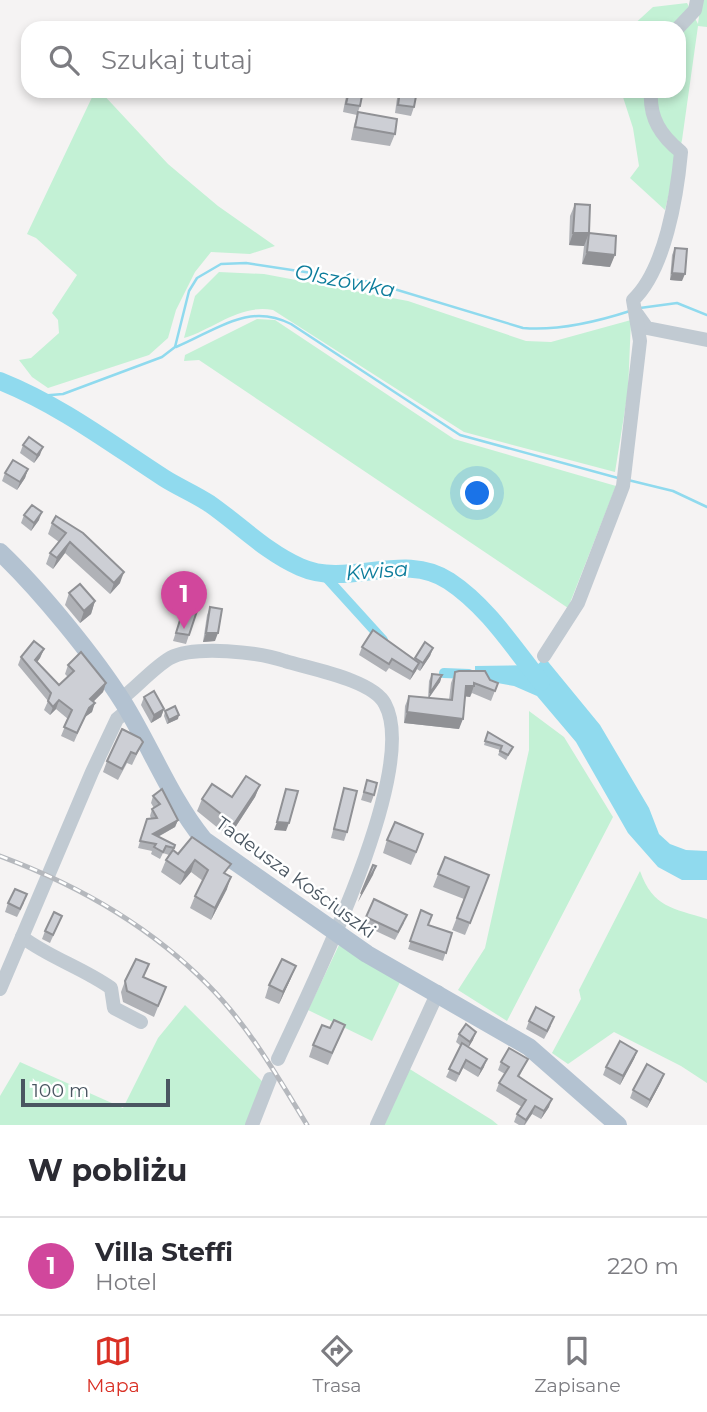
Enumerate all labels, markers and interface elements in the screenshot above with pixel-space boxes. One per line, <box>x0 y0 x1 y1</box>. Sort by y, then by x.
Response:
search box <box>21 21 686 98</box>
icon: search <box>45 41 83 79</box>
text: Szukaj tutaj <box>101 44 253 76</box>
water label: Olszówka <box>293 259 397 302</box>
your location <box>460 476 494 510</box>
water label: Kwisa <box>345 556 409 585</box>
pin: 1 <box>161 571 207 629</box>
street label: Tadeusza Kościuszki <box>211 812 380 943</box>
scale bar <box>21 1076 170 1108</box>
text: 100 m <box>32 1079 89 1102</box>
text: W pobliżu <box>28 1152 187 1189</box>
text: Villa Steffi <box>95 1236 233 1268</box>
text: 1 <box>46 1252 56 1280</box>
text: 220 m <box>607 1252 679 1280</box>
text: Hotel <box>95 1268 157 1296</box>
tab: Mapa <box>86 1332 140 1397</box>
tab: Trasa <box>312 1332 362 1397</box>
tab: Zapisane <box>534 1332 621 1397</box>

